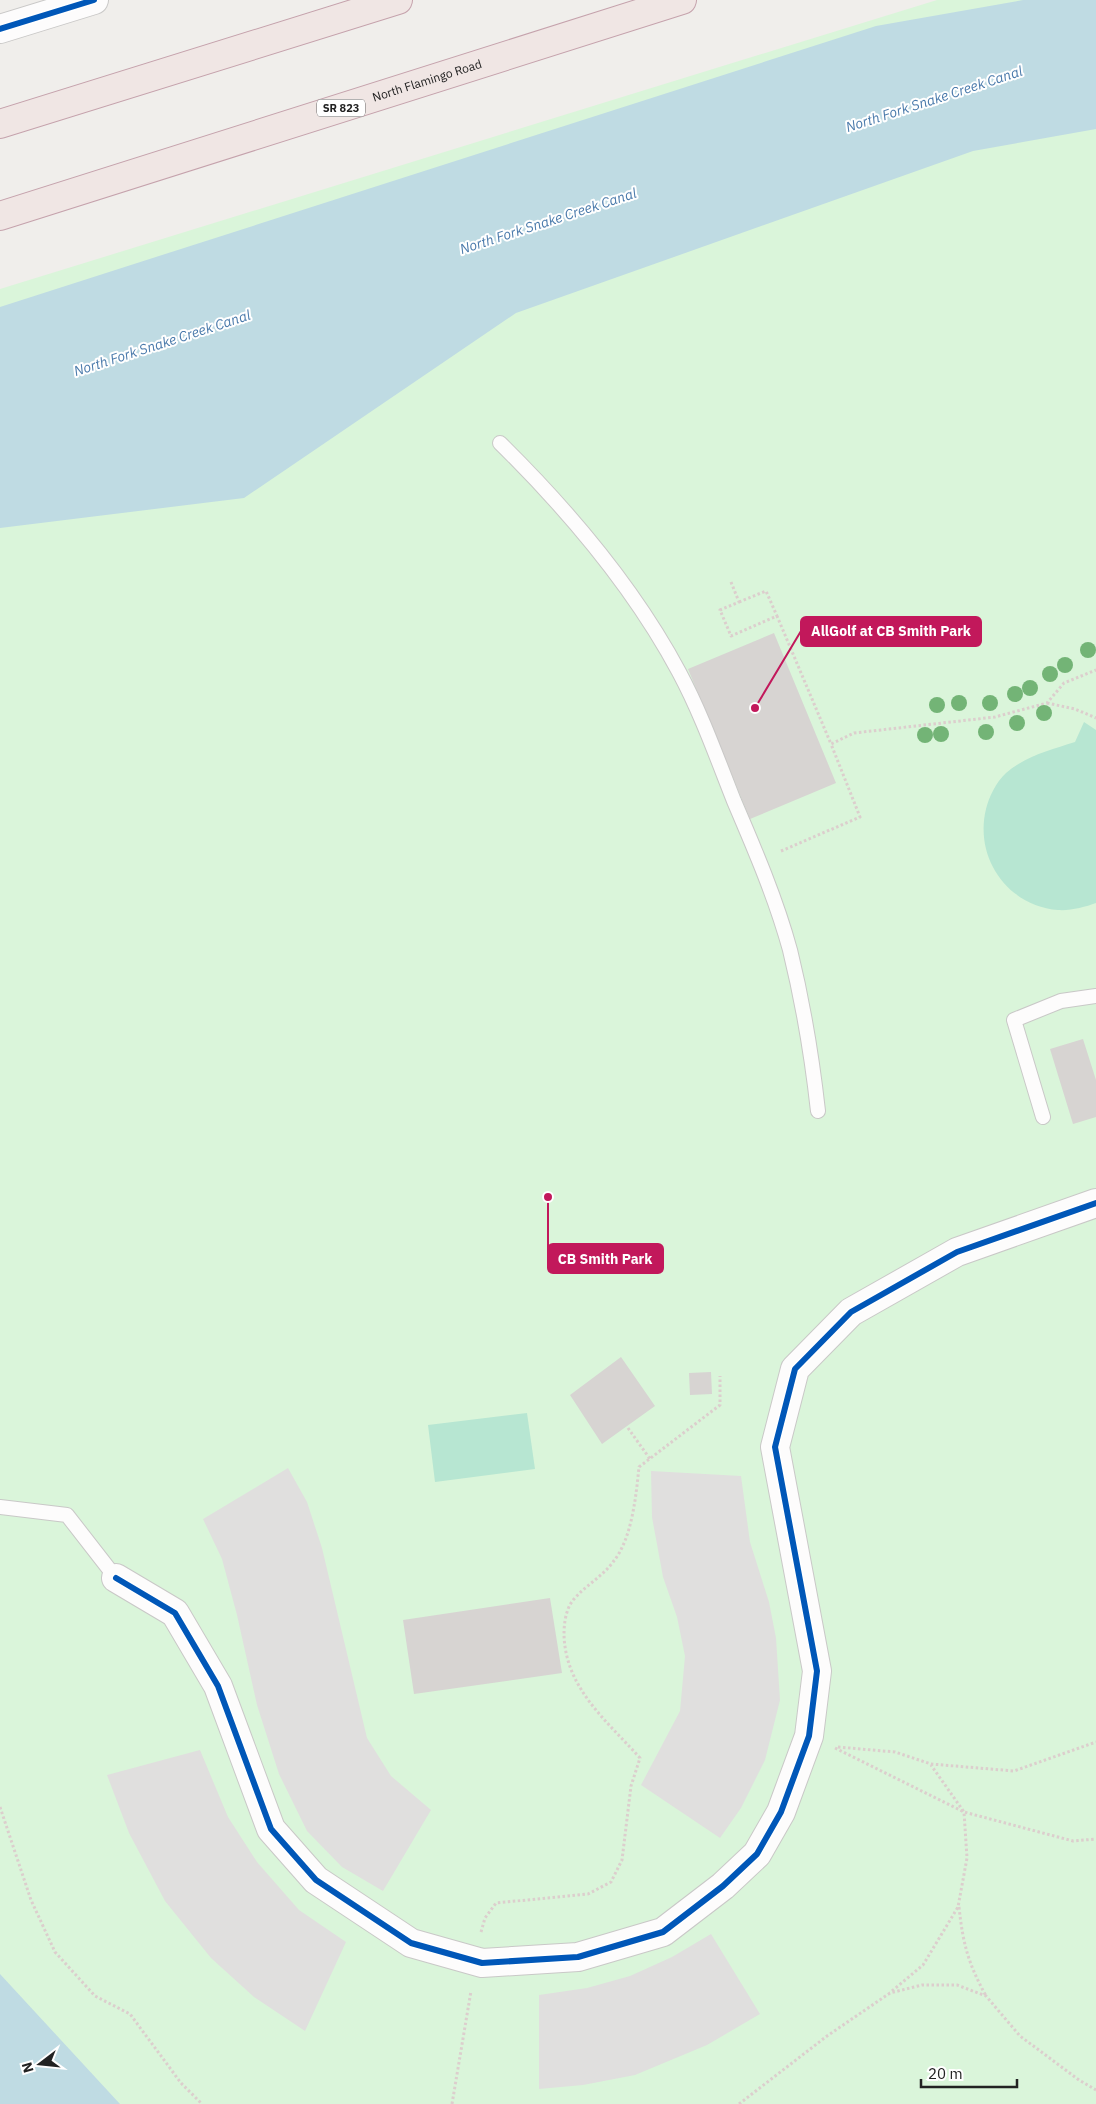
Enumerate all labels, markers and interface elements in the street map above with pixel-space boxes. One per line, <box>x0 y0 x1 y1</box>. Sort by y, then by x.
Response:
street label: North Flamingo Road <box>370 56 483 105</box>
water label: North Fork Snake Creek Canal <box>843 62 1025 136</box>
road number: SR 823 <box>317 100 365 116</box>
water label: North Fork Snake Creek Canal <box>457 184 639 258</box>
water label: North Fork Snake Creek Canal <box>71 306 253 380</box>
callout: AllGolf at CB Smith Park <box>801 617 981 646</box>
text: AllGolf at CB Smith Park <box>811 622 972 640</box>
callout: CB Smith Park <box>548 1244 663 1273</box>
text: CB Smith Park <box>558 1250 653 1268</box>
north arrow <box>15 2039 65 2089</box>
scale bar <box>921 2056 1017 2088</box>
text: N <box>17 2060 38 2075</box>
text: 20 m <box>928 2064 963 2083</box>

